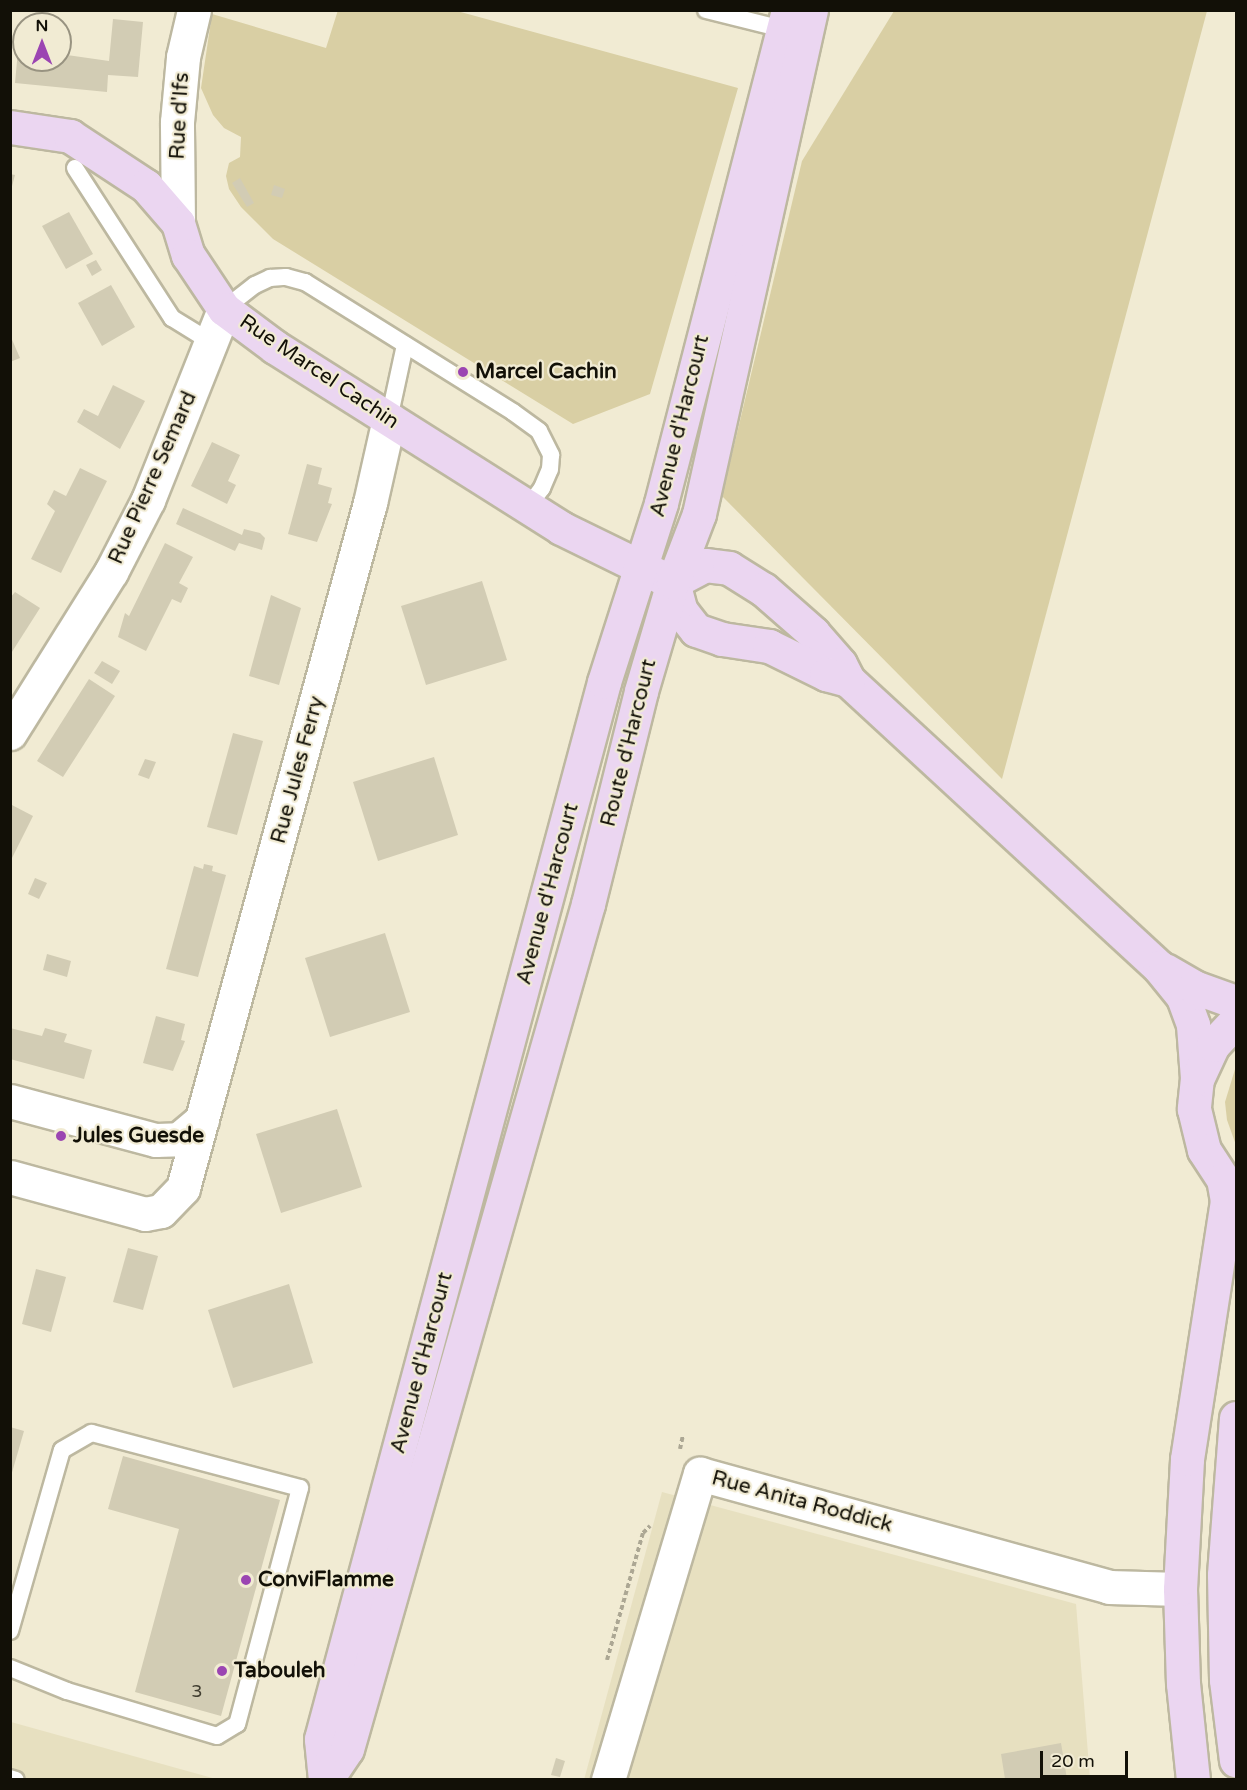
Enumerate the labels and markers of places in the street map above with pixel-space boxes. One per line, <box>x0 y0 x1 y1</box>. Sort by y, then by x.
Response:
place label: Marcel Cachin <box>475 359 617 385</box>
marker: Marcel Cachin <box>456 365 470 379</box>
place label: Jules Guesde <box>73 1123 204 1149</box>
marker: Jules Guesde <box>54 1129 68 1143</box>
place label: ConviFlamme <box>258 1567 394 1593</box>
marker: ConviFlamme <box>239 1573 253 1587</box>
place label: Tabouleh <box>234 1658 326 1684</box>
marker: Tabouleh <box>215 1664 229 1678</box>

